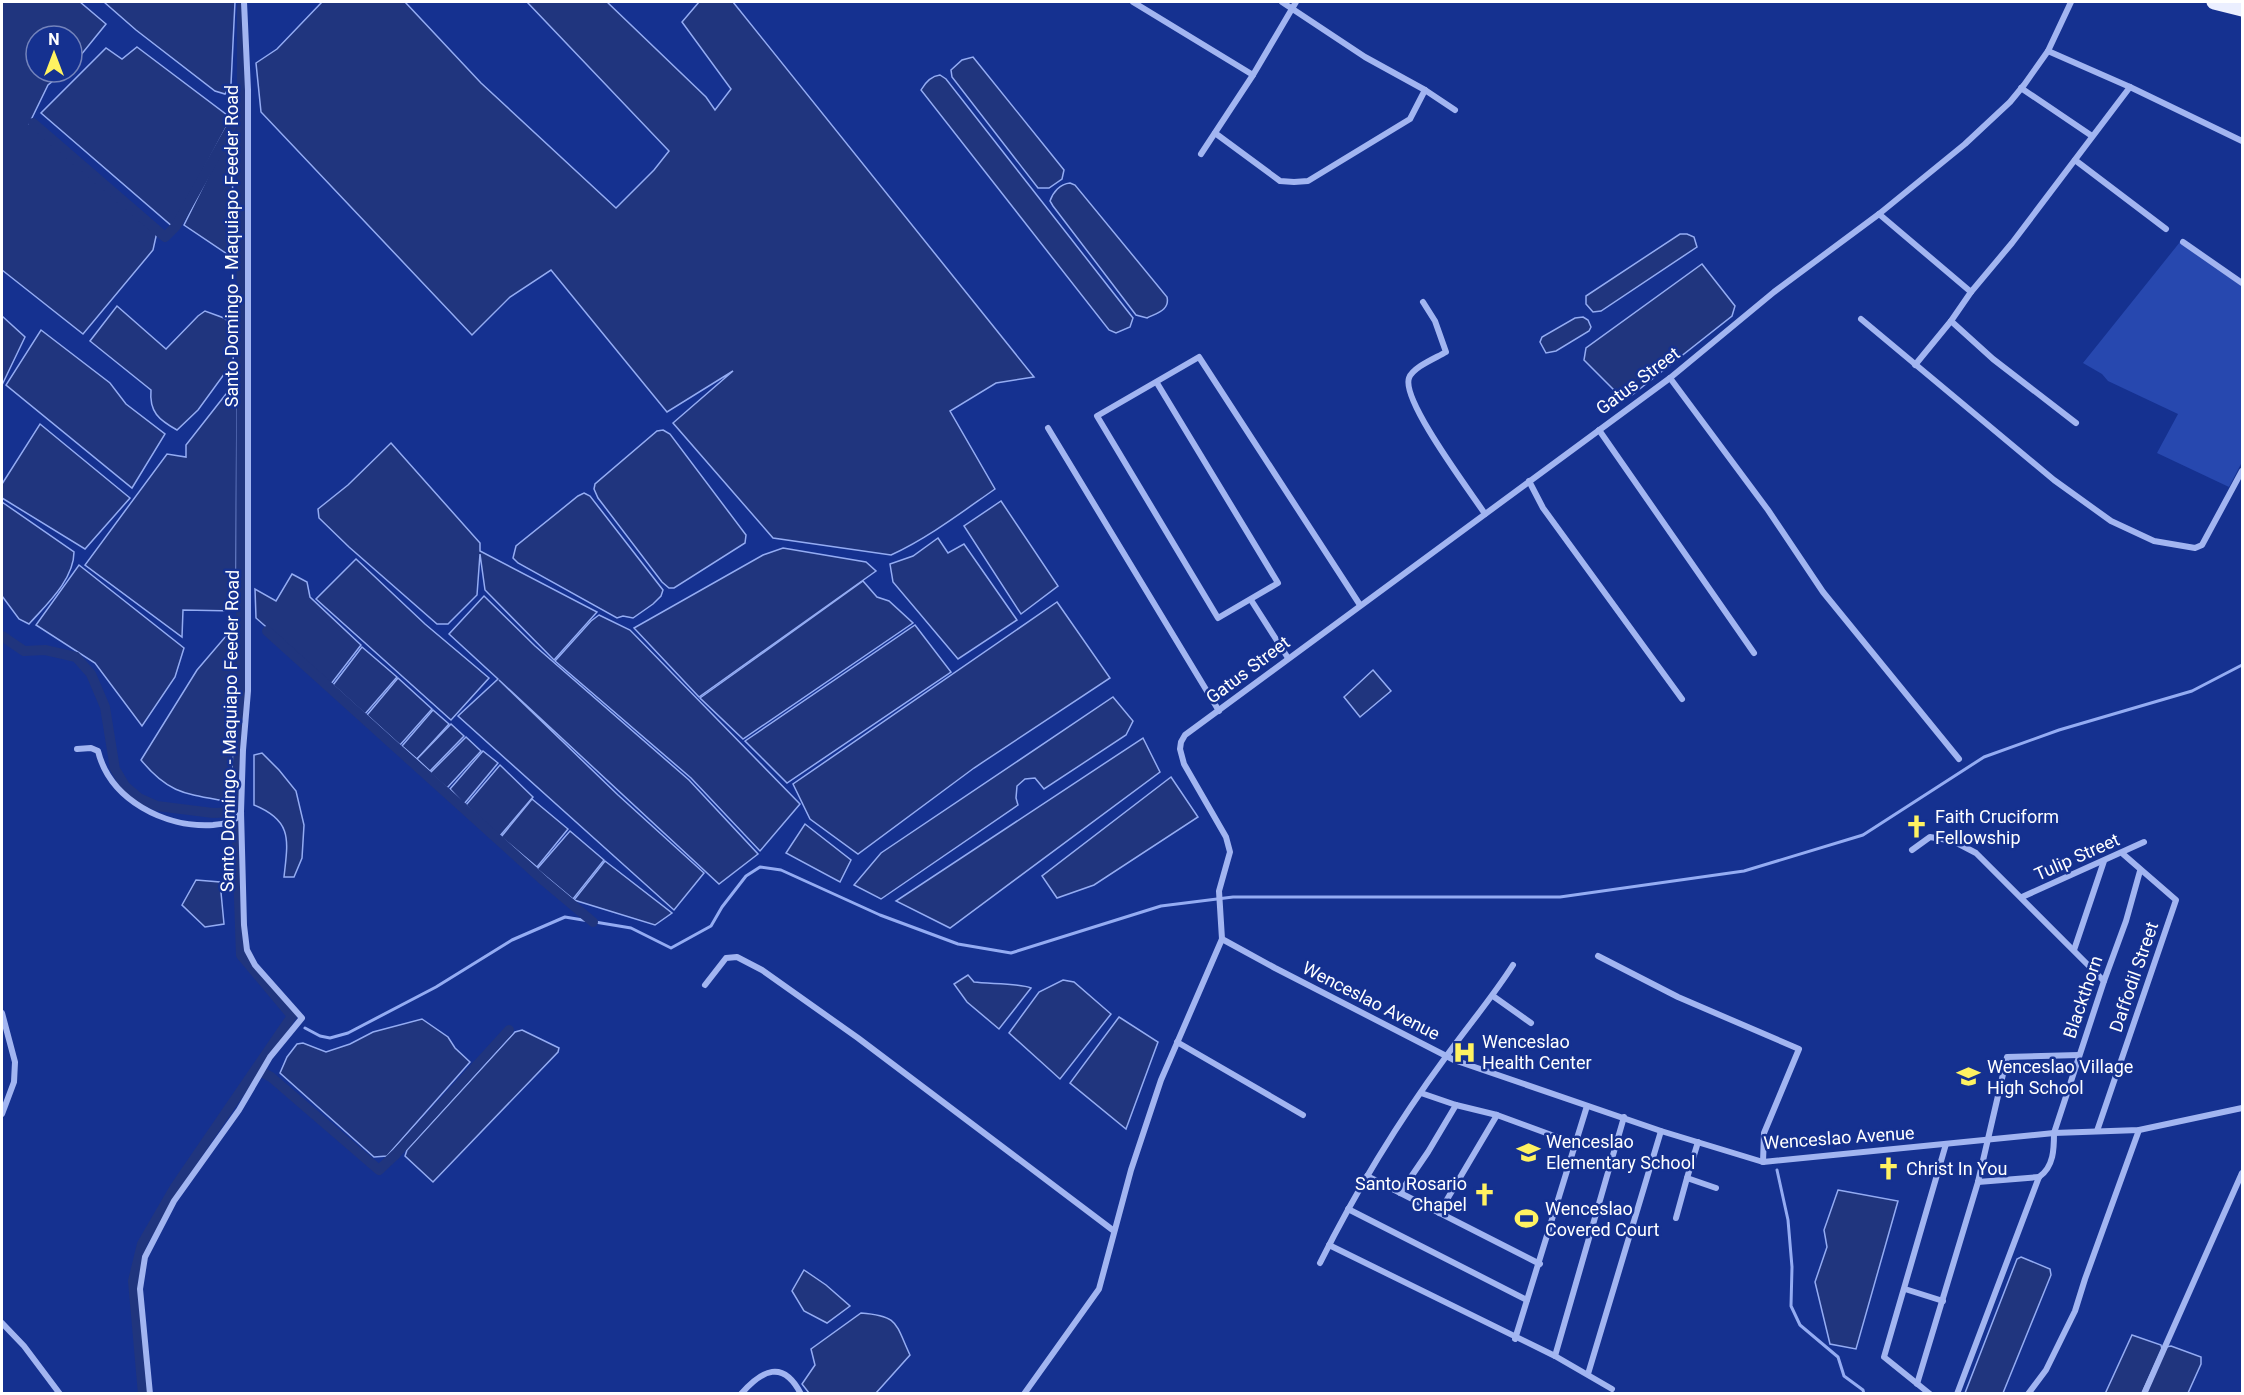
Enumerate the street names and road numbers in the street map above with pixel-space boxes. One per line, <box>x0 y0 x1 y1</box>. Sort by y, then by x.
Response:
street label: Santo Domingo - Maquiapo Feeder Road <box>221 85 242 407</box>
street label: Gatus Street <box>1592 342 1684 419</box>
street label: Santo Domingo - Maquiapo Feeder Road <box>216 570 243 892</box>
street label: Gatus Street <box>1202 631 1294 708</box>
street label: Tulip Street <box>2031 828 2123 885</box>
street label: Daffodil Street <box>2105 919 2162 1035</box>
street label: Blackthorn <box>2059 953 2106 1041</box>
street label: Wenceslao Avenue <box>1299 957 1443 1044</box>
street label: Wenceslao Avenue <box>1763 1122 1915 1153</box>

